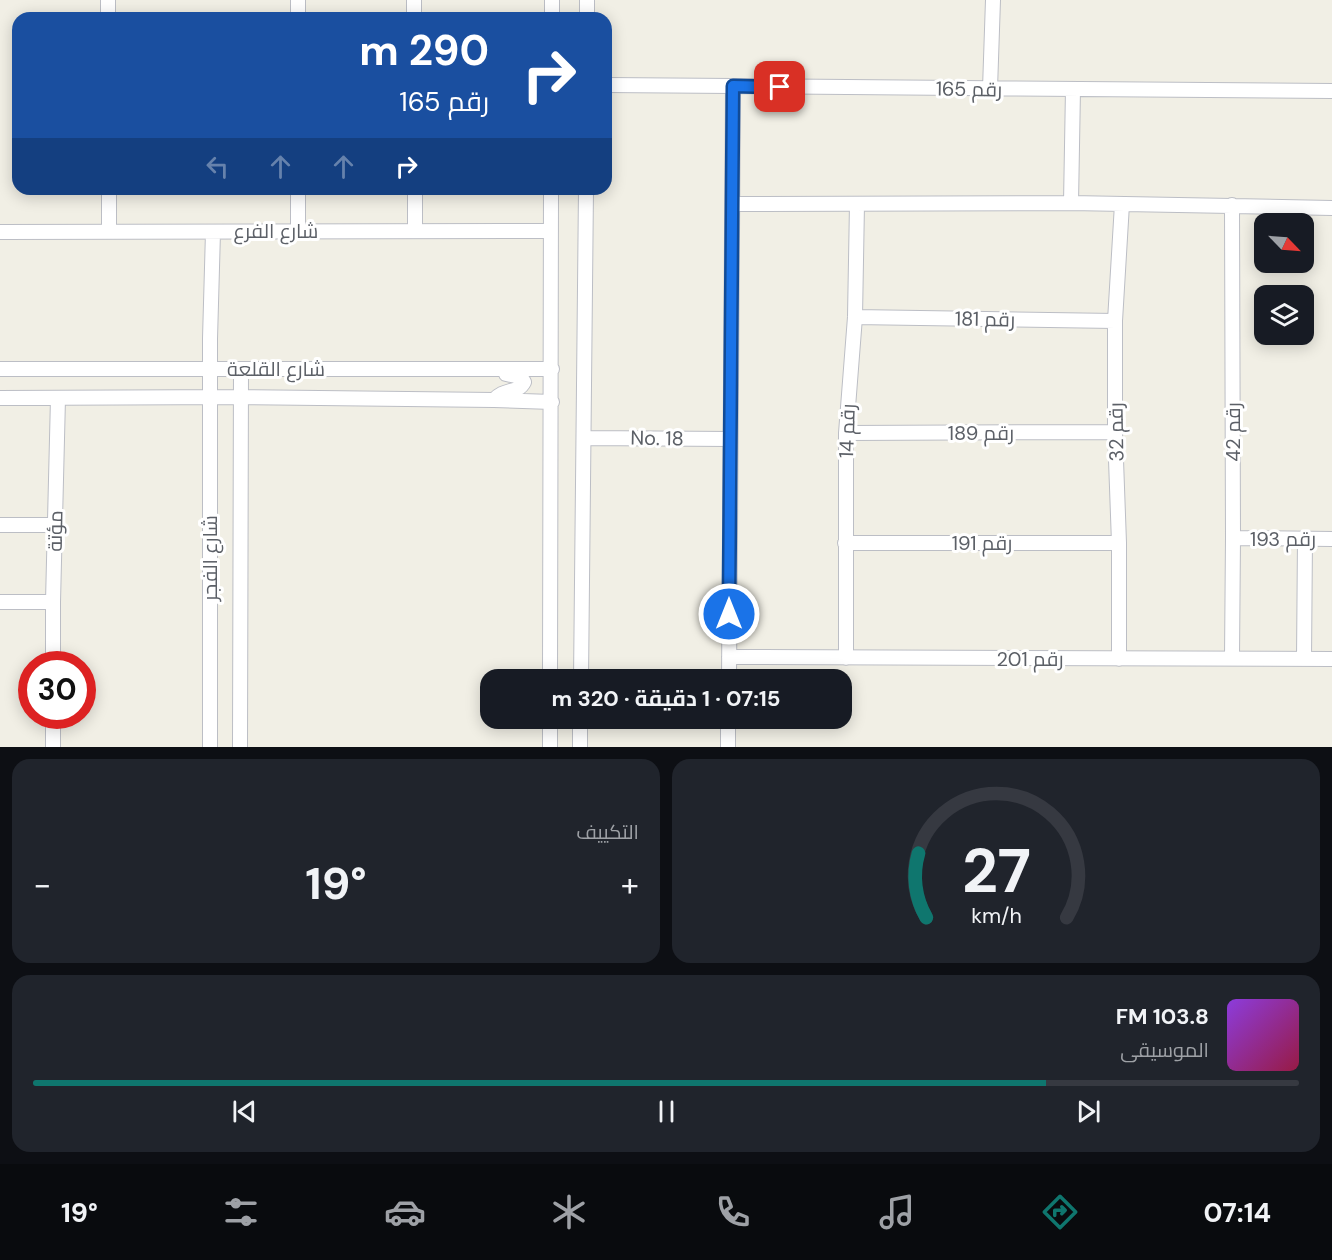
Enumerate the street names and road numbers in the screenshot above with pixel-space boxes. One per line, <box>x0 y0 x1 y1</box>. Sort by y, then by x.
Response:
street label: رقم 165 <box>936 75 1002 104</box>
street label: شارع الفرع <box>234 218 318 245</box>
street label: رقم 181 <box>955 305 1015 334</box>
street label: شارع القلعة <box>227 356 325 383</box>
street label: رقم 32 <box>1102 402 1131 462</box>
street label: رقم 42 <box>1220 402 1247 462</box>
street label: رقم 14 <box>833 403 862 459</box>
street label: رقم 189 <box>948 420 1014 447</box>
street label: No. 18 <box>630 425 684 451</box>
street label: مؤتة <box>42 510 68 552</box>
street label: شارع الفجر <box>197 515 224 602</box>
street label: رقم 193 <box>1250 526 1316 553</box>
street label: رقم 191 <box>952 530 1012 557</box>
street label: رقم 201 <box>996 646 1064 673</box>

